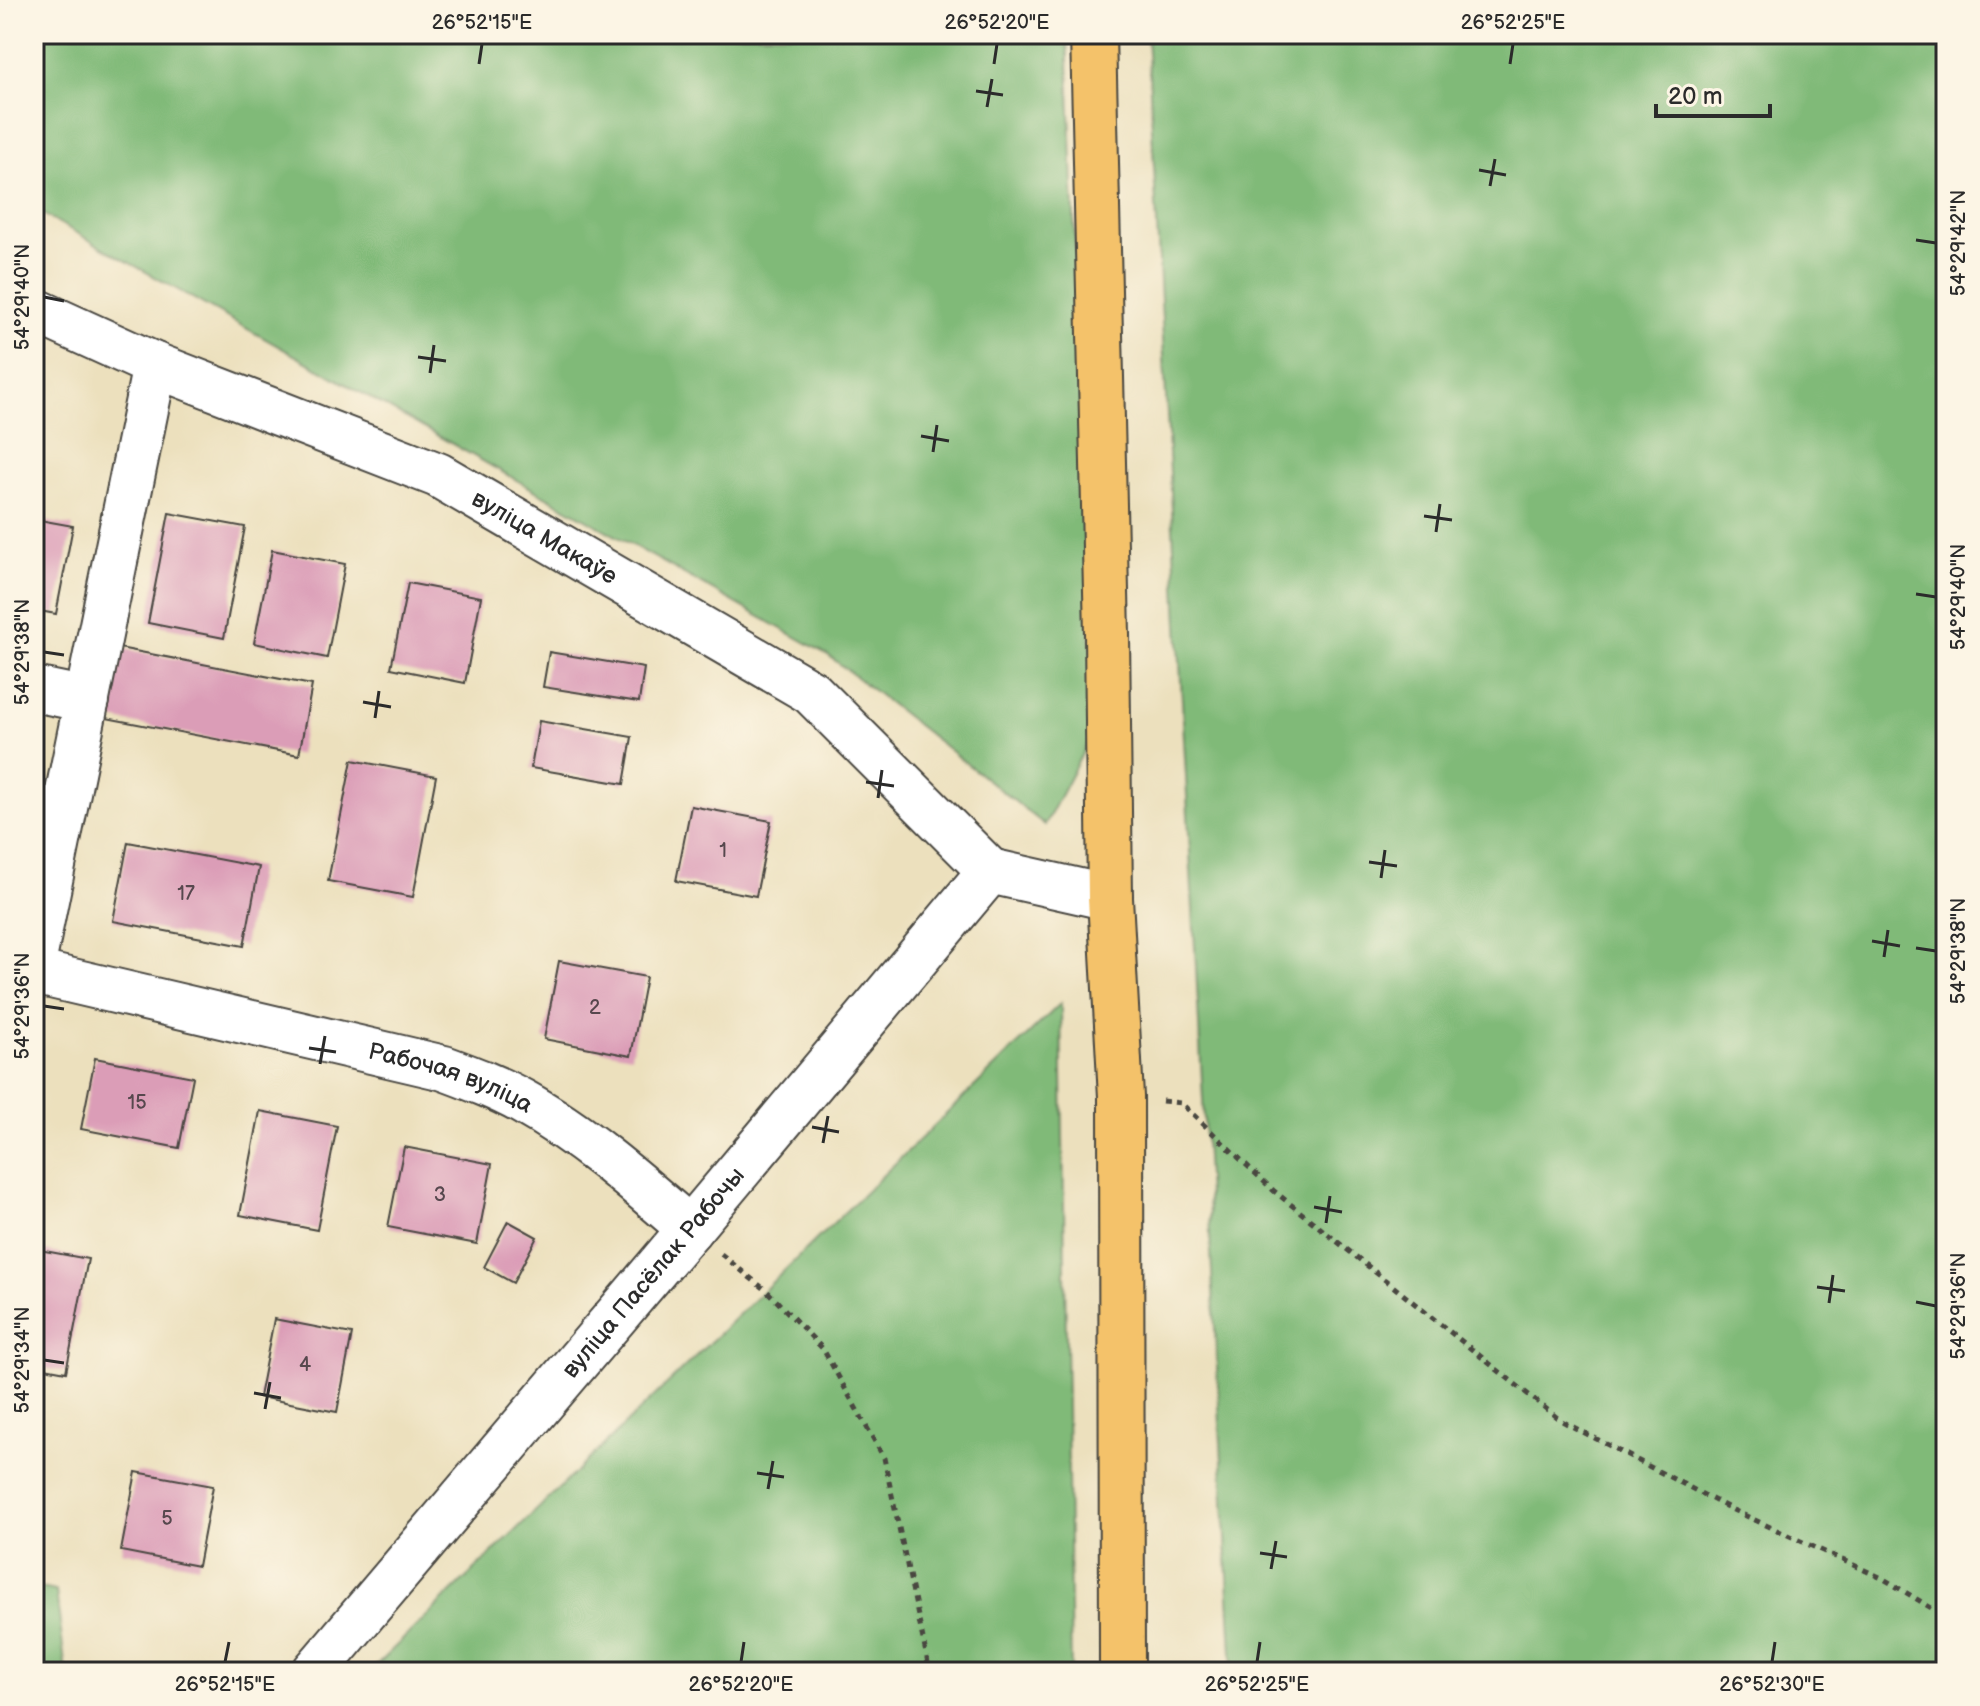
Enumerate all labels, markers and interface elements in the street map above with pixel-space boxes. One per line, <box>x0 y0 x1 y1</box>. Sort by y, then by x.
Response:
text: 26°52'15"E <box>432 11 532 35</box>
text: 26°52'20"E <box>945 11 1049 35</box>
text: 26°52'25"E <box>1461 11 1565 35</box>
scale bar <box>1656 68 1770 118</box>
text: 20 m <box>1668 82 1723 111</box>
text: 54°29'42"N <box>1947 190 1971 296</box>
text: 54°29'40"N <box>11 244 35 350</box>
street label: вуліца Макаўе <box>467 483 623 591</box>
text: 54°29'40"N <box>1947 544 1971 650</box>
text: 54°29'38"N <box>11 599 35 705</box>
house number: 1 <box>719 839 727 863</box>
house number: 17 <box>177 882 195 906</box>
text: 54°29'38"N <box>1947 898 1971 1004</box>
text: 54°29'36"N <box>11 953 35 1059</box>
house number: 2 <box>589 996 601 1020</box>
street label: Рабочая вуліца <box>365 1036 538 1119</box>
house number: 15 <box>127 1091 147 1115</box>
street label: вуліца Пасёлак Рабочы <box>556 1161 750 1384</box>
house number: 3 <box>434 1183 446 1207</box>
text: 54°29'36"N <box>1947 1253 1971 1359</box>
text: 54°29'34"N <box>11 1307 35 1413</box>
house number: 4 <box>299 1353 311 1377</box>
house number: 5 <box>161 1507 173 1531</box>
text: 26°52'15"E <box>175 1673 275 1697</box>
text: 26°52'20"E <box>689 1673 793 1697</box>
text: 26°52'25"E <box>1205 1673 1309 1697</box>
text: 26°52'30"E <box>1719 1673 1825 1697</box>

